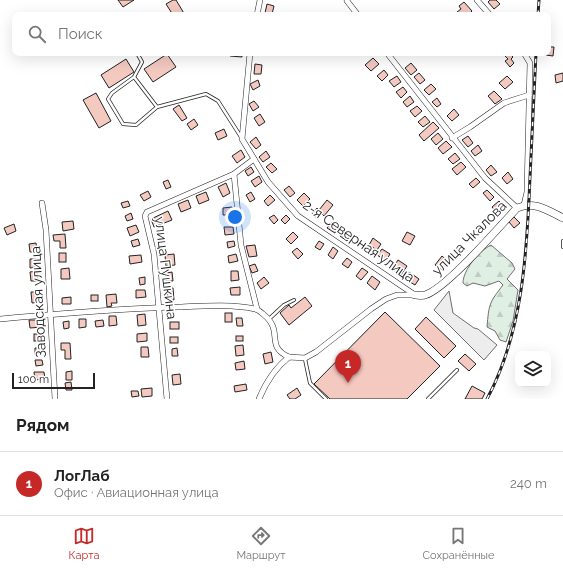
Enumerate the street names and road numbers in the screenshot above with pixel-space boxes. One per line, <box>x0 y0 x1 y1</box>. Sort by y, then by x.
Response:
street label: 2-я Северная улица <box>300 197 418 285</box>
street label: улица Чкалова <box>429 198 509 278</box>
street label: улица Пушкина <box>152 216 180 320</box>
street label: Заводская улица <box>27 246 49 358</box>

